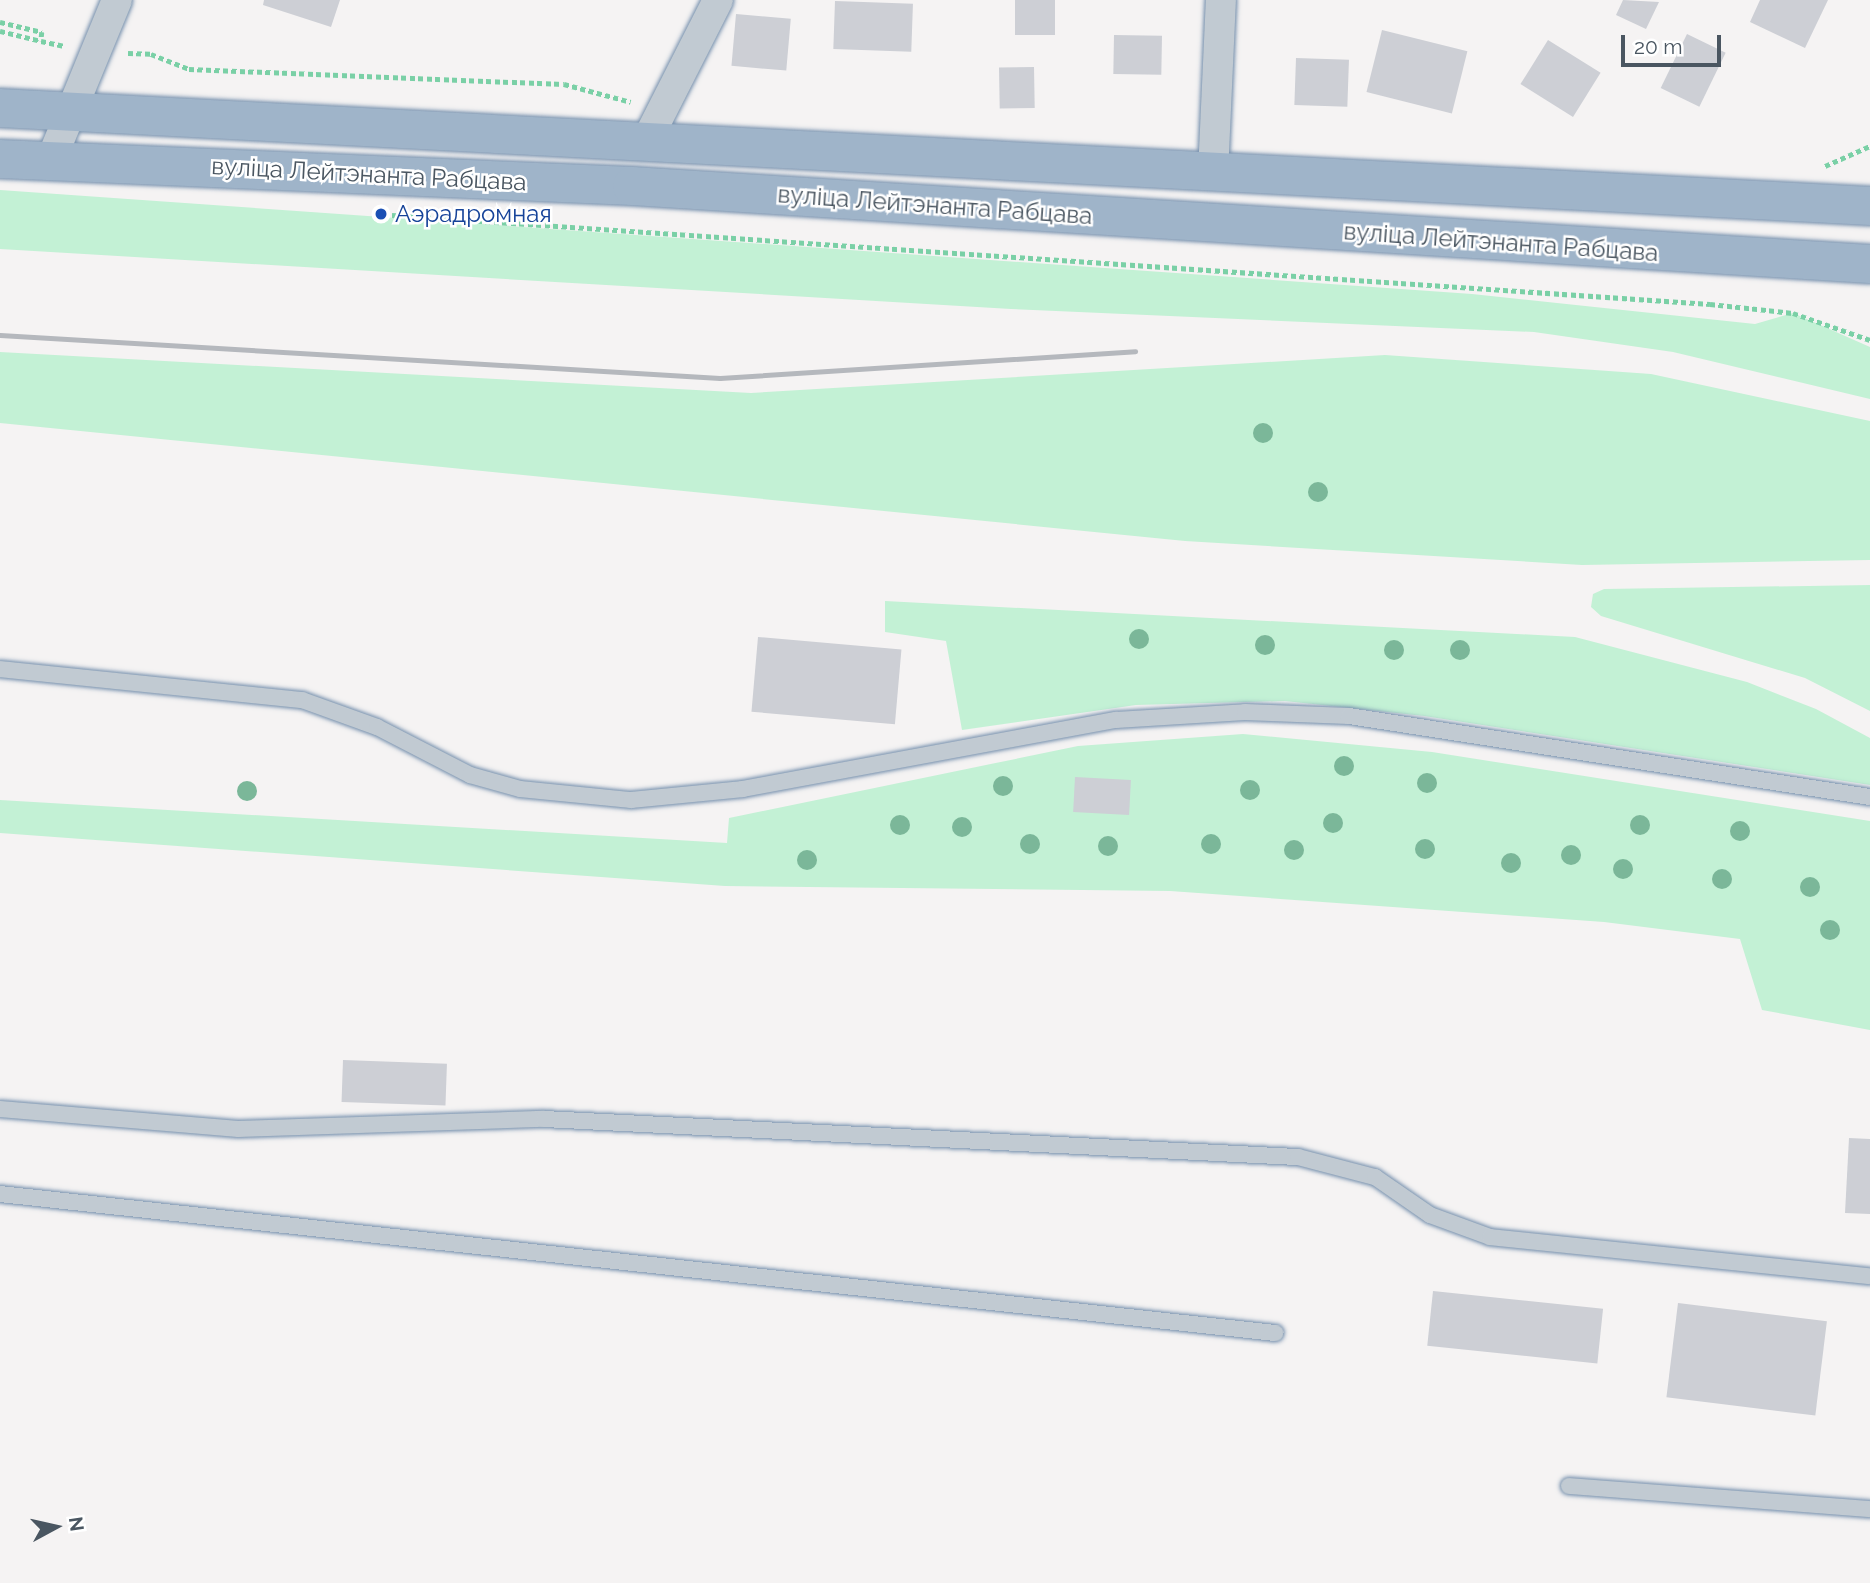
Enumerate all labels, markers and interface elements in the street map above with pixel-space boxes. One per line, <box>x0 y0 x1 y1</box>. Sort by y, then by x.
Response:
scale bar <box>1625 21 1725 65</box>
text: 20 m <box>1634 34 1682 59</box>
street label: вуліца Лейтэнанта Рабцава <box>211 151 527 197</box>
street label: вуліца Лейтэнанта Рабцава <box>777 180 1093 230</box>
place label: Аэрадромная <box>395 200 552 228</box>
marker: Аэрадромная <box>373 206 389 222</box>
street label: вуліца Лейтэнанта Рабцава <box>1343 217 1659 267</box>
north arrow <box>21 1492 91 1562</box>
text: N <box>65 1515 89 1533</box>

